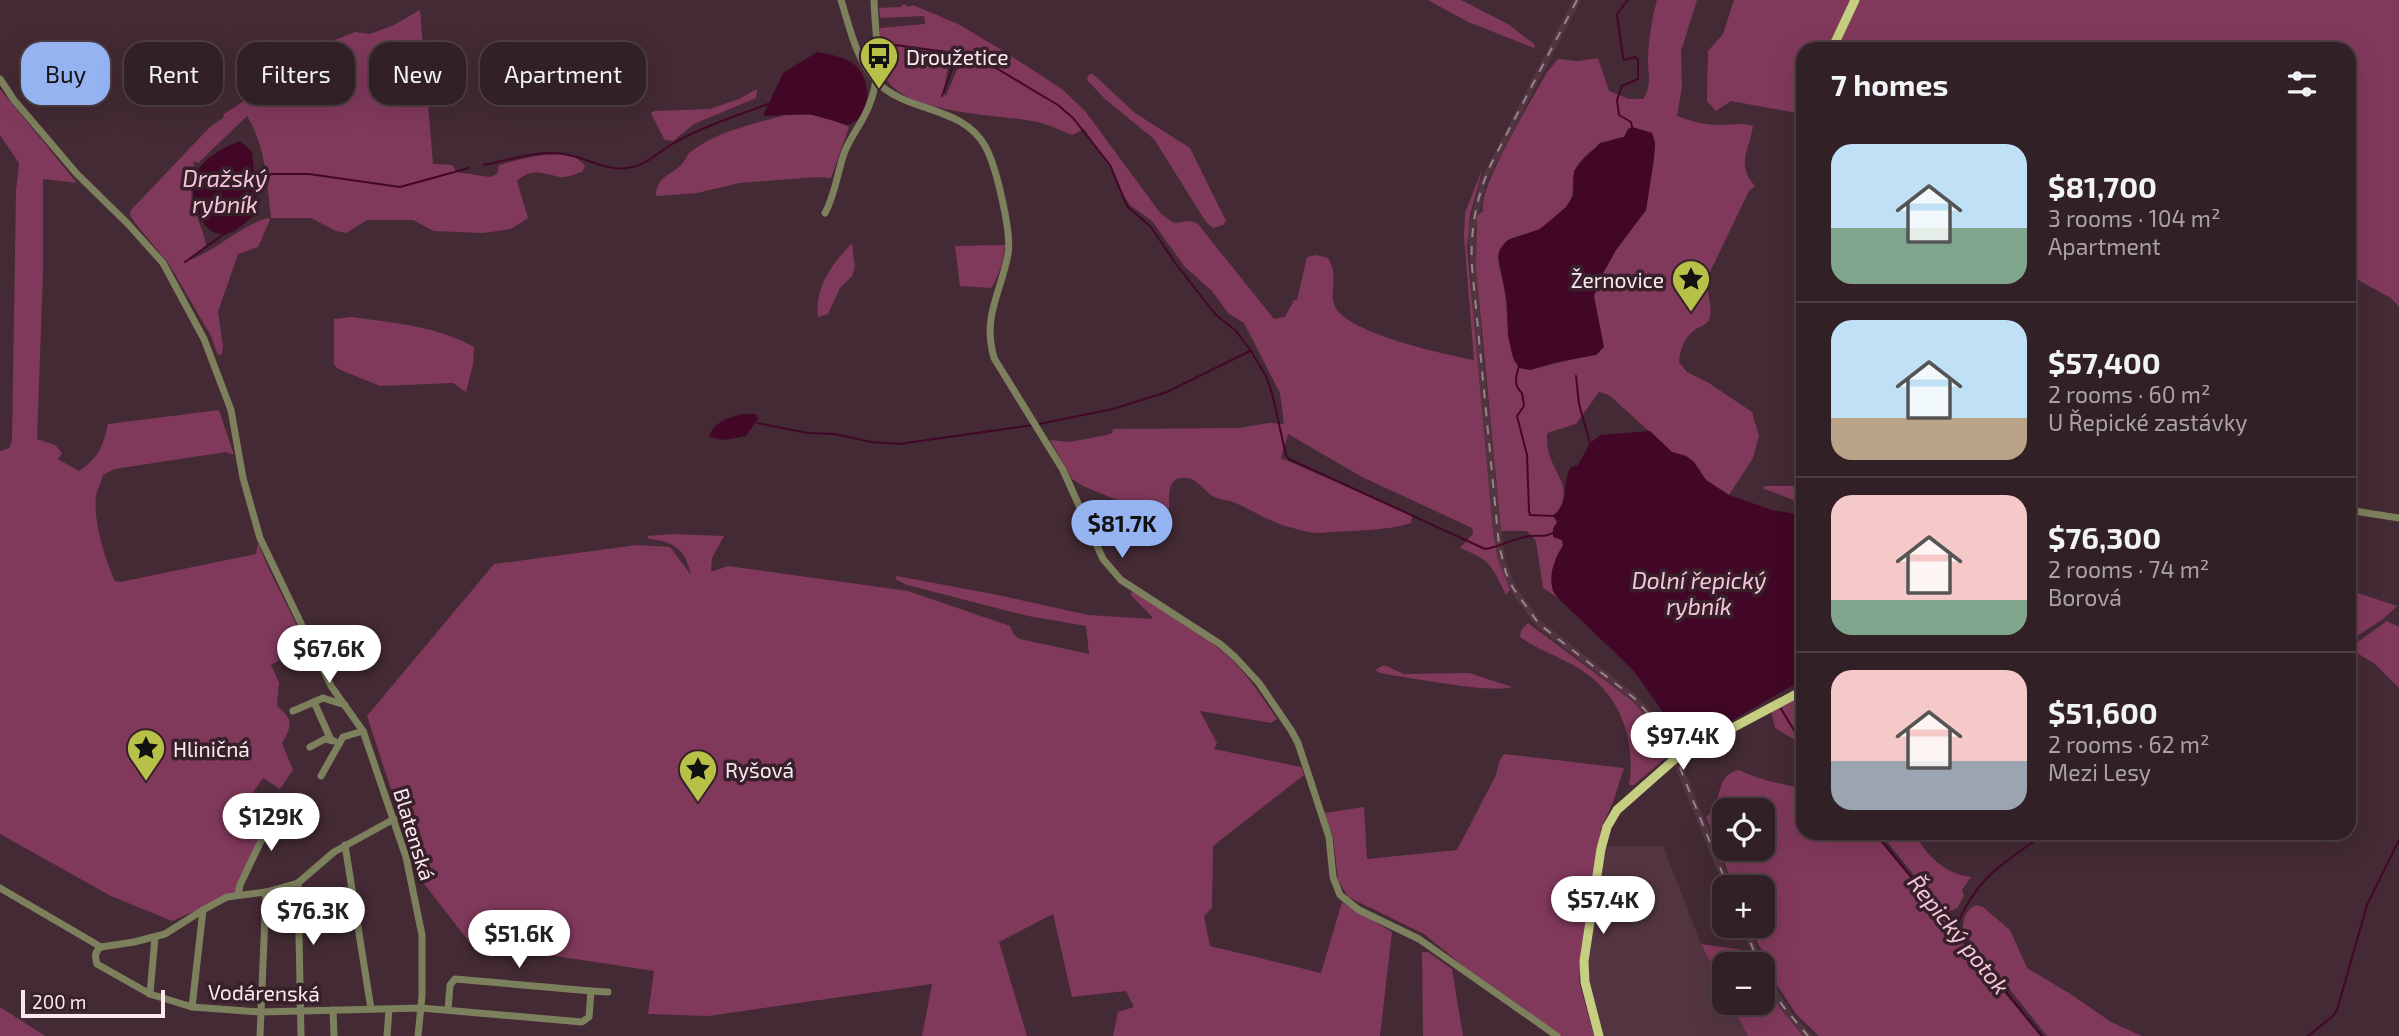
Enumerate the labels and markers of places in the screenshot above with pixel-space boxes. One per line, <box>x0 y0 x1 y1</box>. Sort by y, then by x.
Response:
bus stop icon: Droužetice <box>858 35 900 90</box>
place label: Droužetice <box>906 44 1009 69</box>
place icon: Žernovice <box>1670 258 1712 313</box>
place label: Žernovice <box>1571 267 1664 292</box>
pin: $81.7K <box>1065 500 1179 560</box>
pin: $67.6K <box>272 626 386 685</box>
pin: $97.4K <box>1626 712 1740 772</box>
place icon: Hliničná <box>125 727 167 782</box>
place label: Hliničná <box>173 736 250 761</box>
place icon: Ryšová <box>677 748 719 803</box>
place label: Ryšová <box>725 757 794 782</box>
pin: $129K <box>222 794 320 853</box>
pin: $57.4K <box>1546 876 1660 936</box>
pin: $76.3K <box>256 888 370 947</box>
pin: $51.6K <box>462 911 576 970</box>

